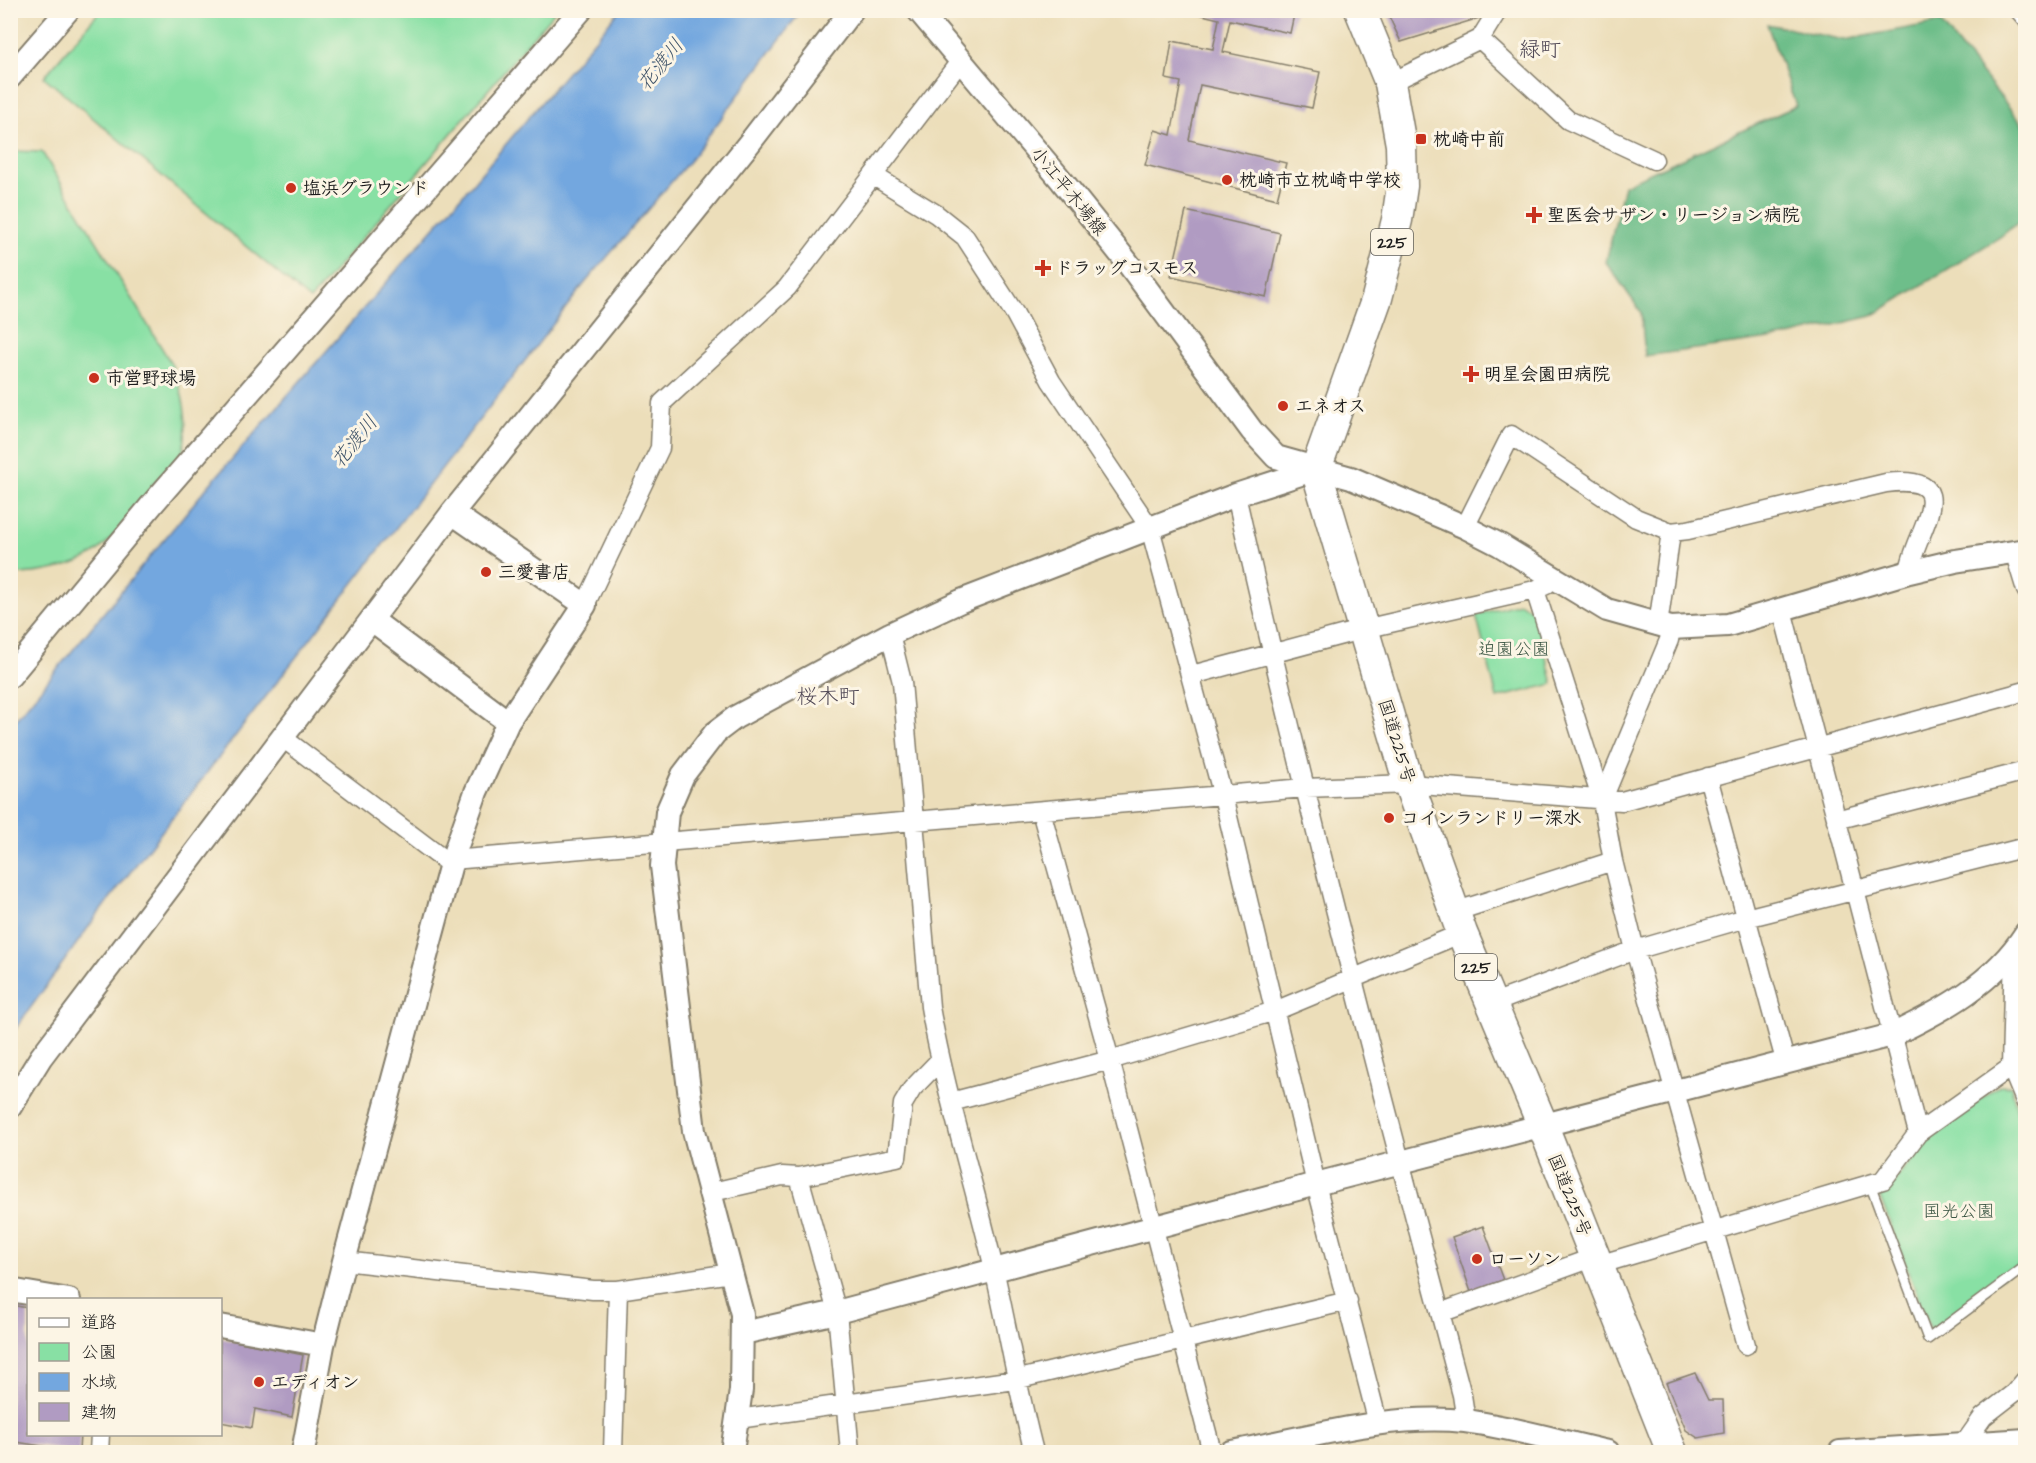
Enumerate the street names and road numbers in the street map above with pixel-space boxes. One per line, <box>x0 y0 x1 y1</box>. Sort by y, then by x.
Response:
street label: 小江平木場線 <box>1025 141 1112 241</box>
road number: 225 <box>1371 229 1413 255</box>
street label: 国道225号 <box>1372 696 1421 787</box>
road number: 225 <box>1455 954 1497 980</box>
street label: 国道225号 <box>1542 1150 1597 1240</box>

